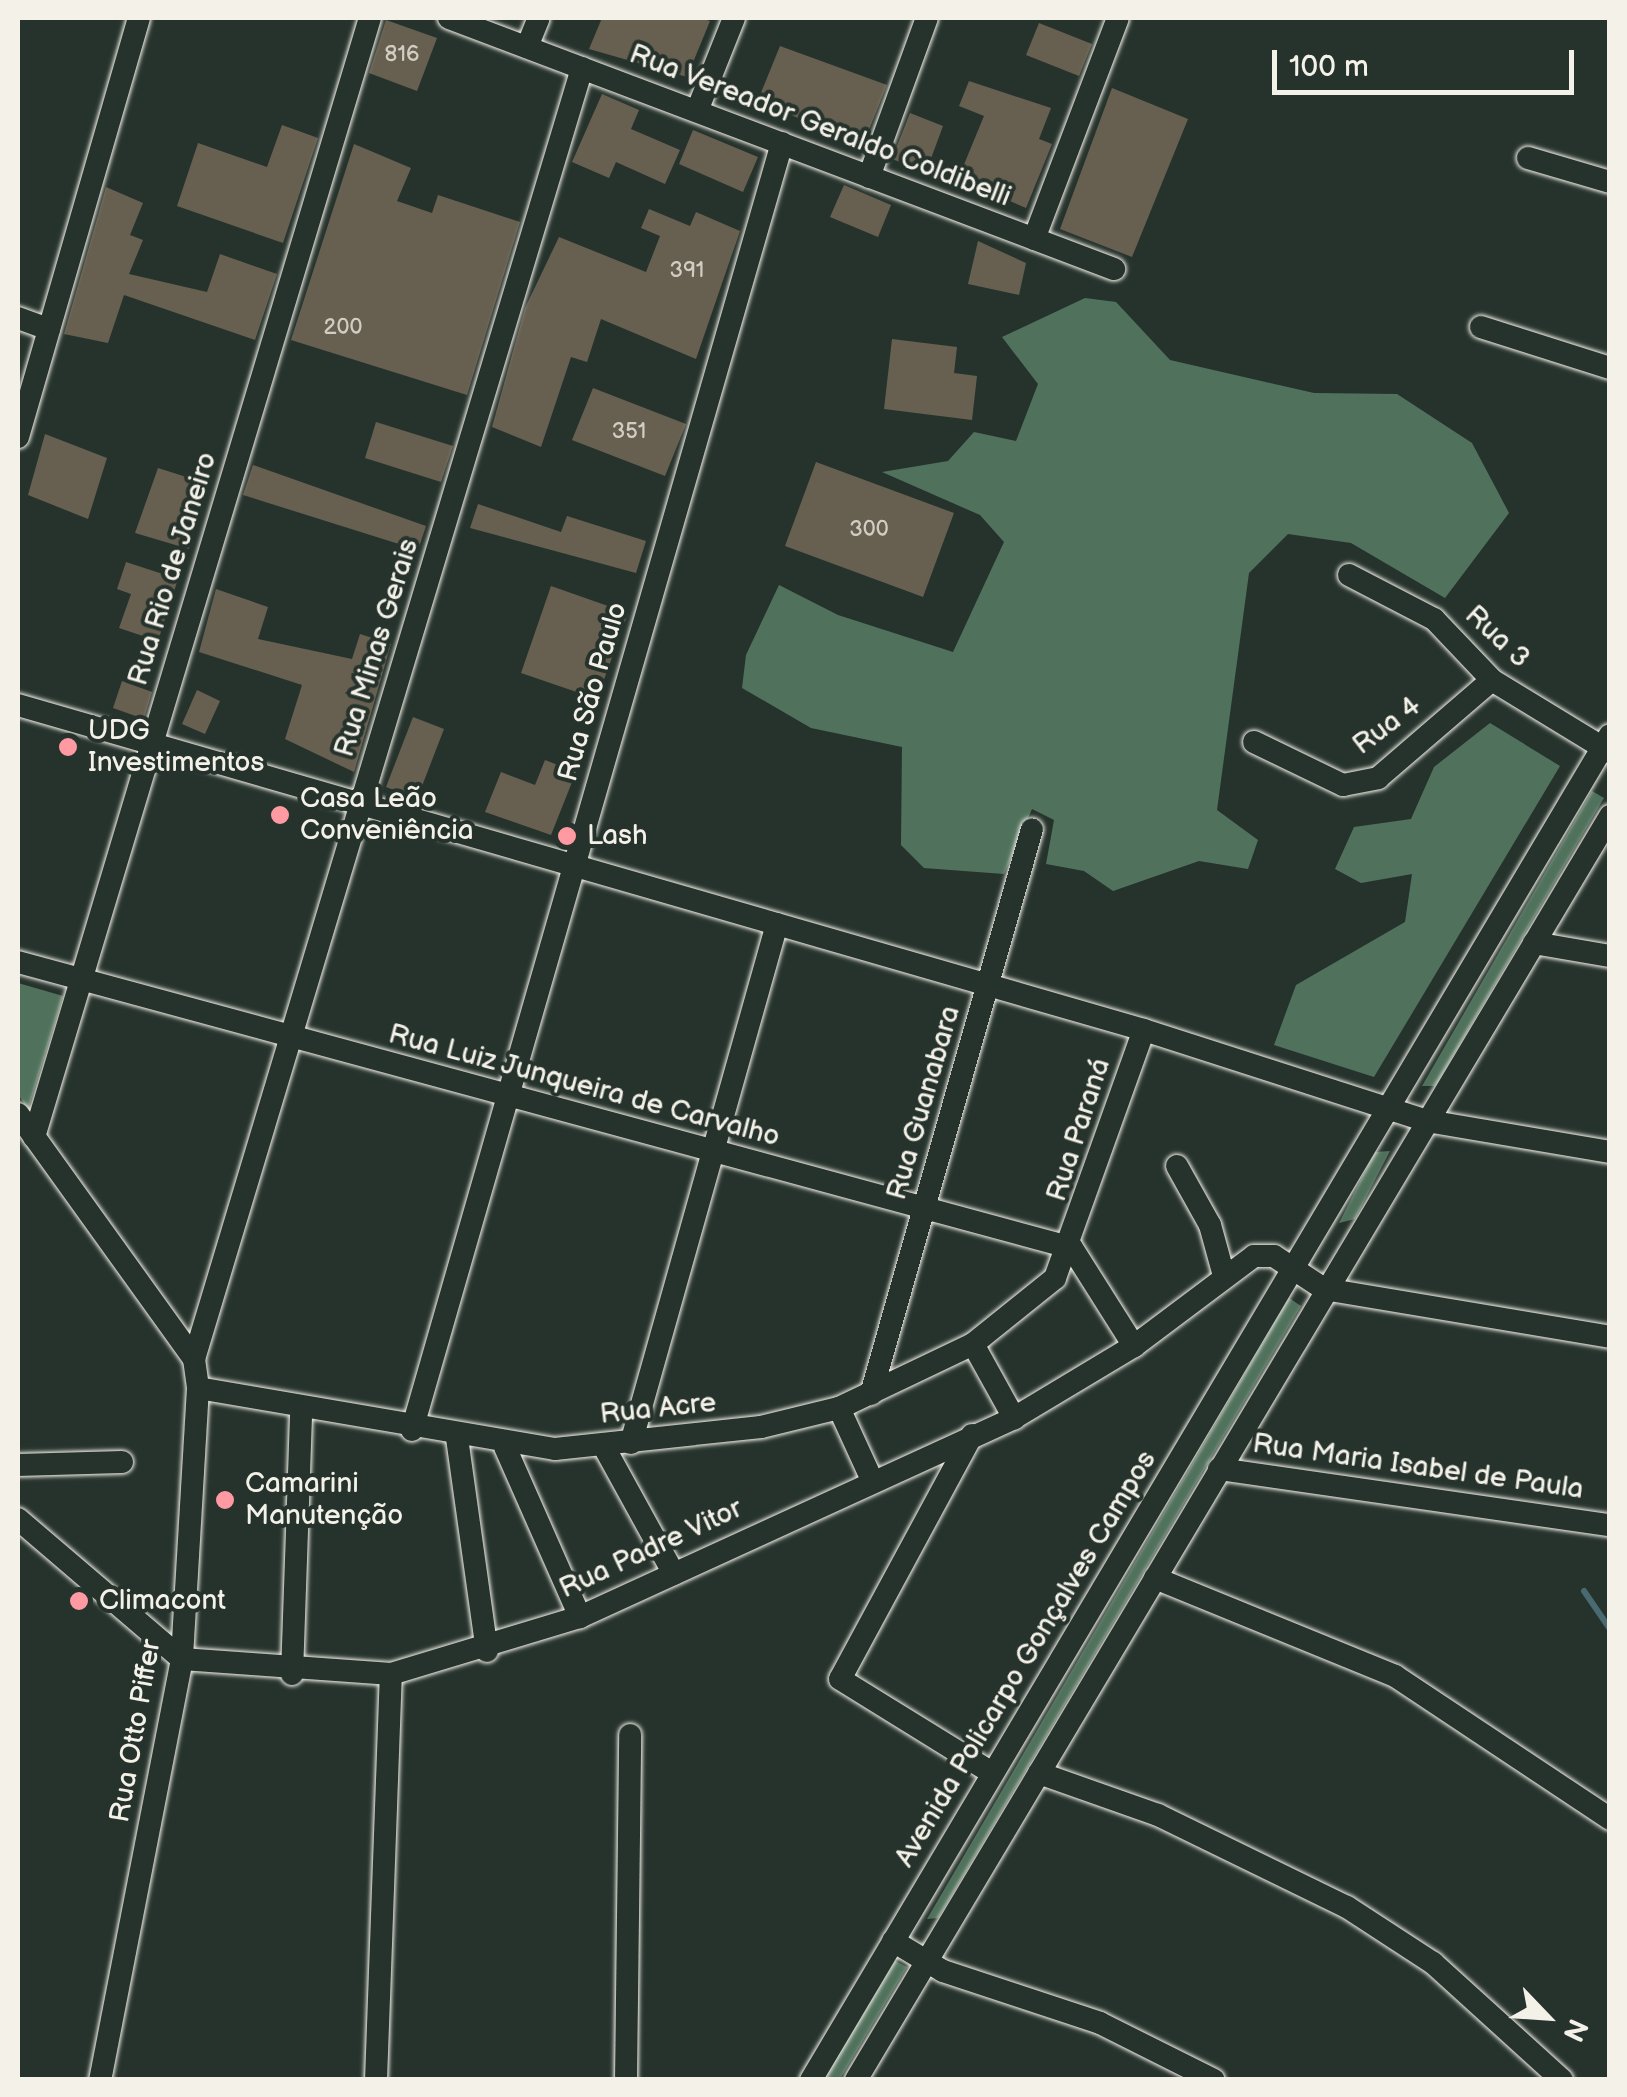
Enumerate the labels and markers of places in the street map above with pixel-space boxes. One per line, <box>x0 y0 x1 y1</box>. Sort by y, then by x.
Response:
place label: UDG Investimentos <box>88 714 264 780</box>
marker: UDG Investimentos <box>57 736 79 758</box>
place label: Casa Leão Conveniência <box>300 782 474 848</box>
marker: Casa Leão Conveniência <box>269 804 291 826</box>
place label: Lash <box>587 819 647 853</box>
marker: Lash <box>556 825 578 847</box>
place label: Camarini Manutenção <box>245 1467 403 1533</box>
marker: Camarini Manutenção <box>214 1489 236 1511</box>
place label: Climacont <box>99 1584 226 1618</box>
marker: Climacont <box>68 1590 90 1612</box>

